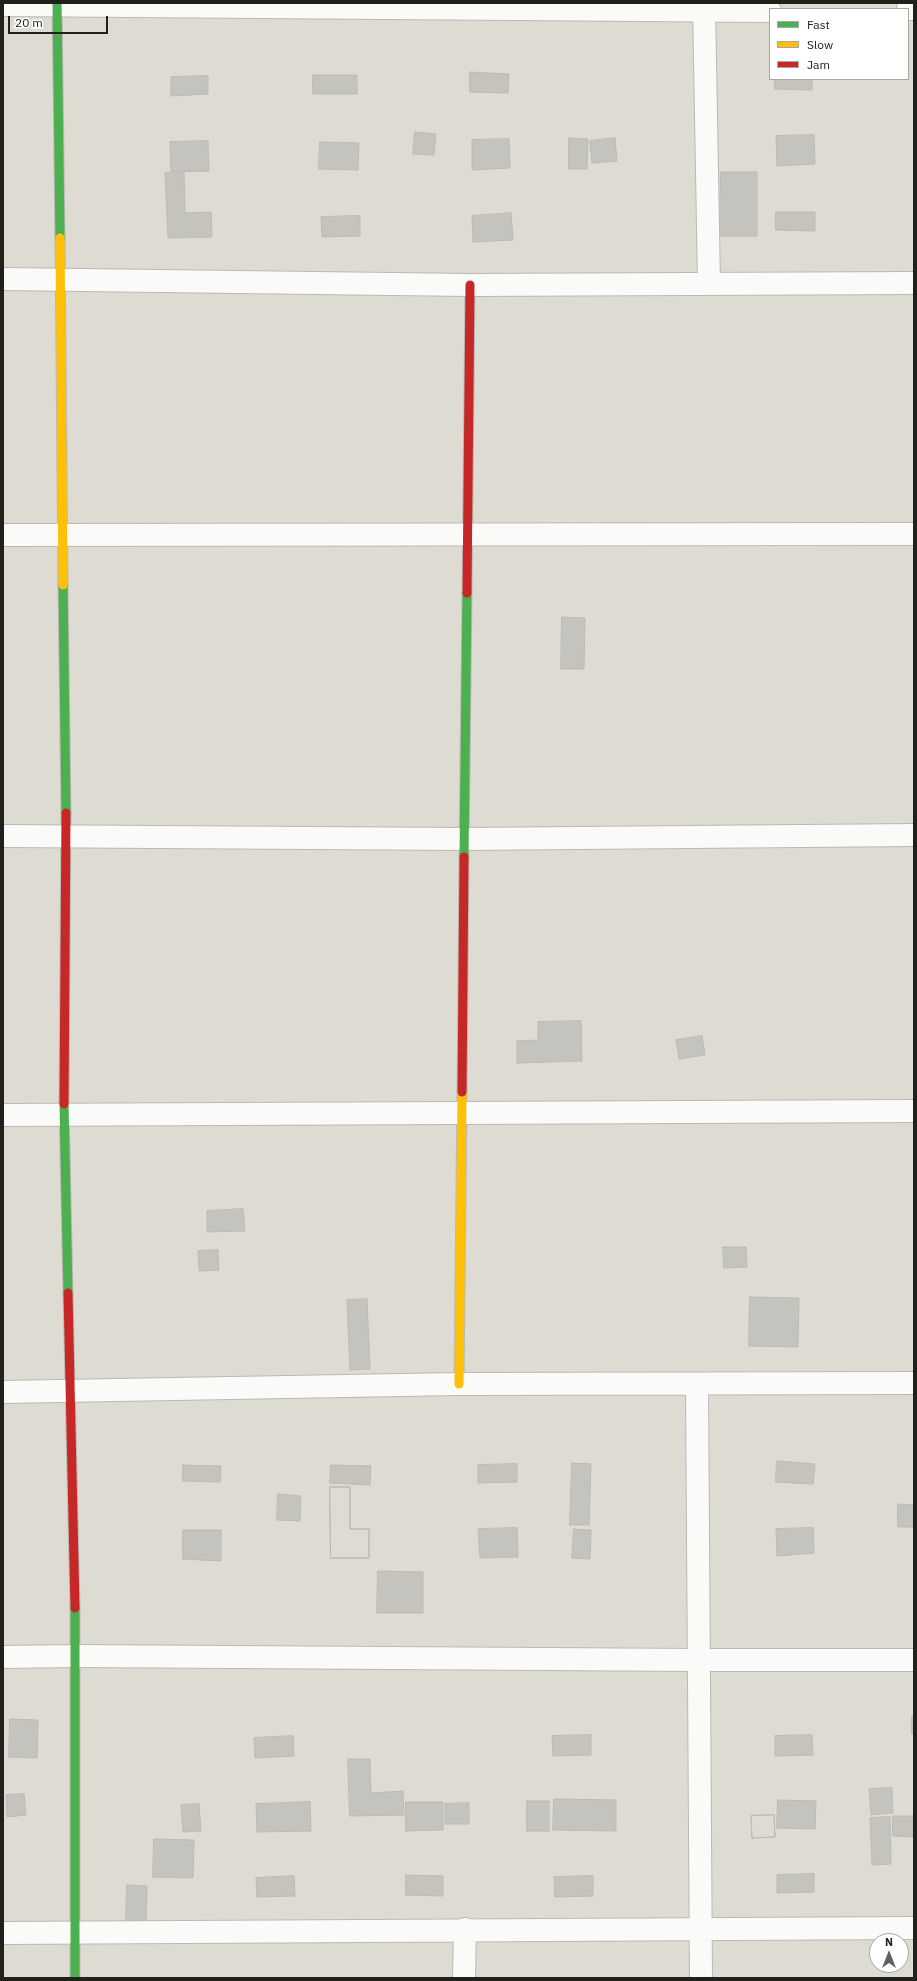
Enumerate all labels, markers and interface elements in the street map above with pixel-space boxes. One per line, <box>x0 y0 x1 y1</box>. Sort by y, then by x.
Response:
scale bar <box>10 8 110 34</box>
legend <box>769 8 909 80</box>
text: 20 m <box>15 15 43 30</box>
text: Fast <box>807 17 830 32</box>
text: Slow <box>807 37 833 52</box>
text: Jam <box>807 57 830 72</box>
north arrow <box>869 1933 909 1973</box>
text: N <box>885 1935 893 1949</box>

